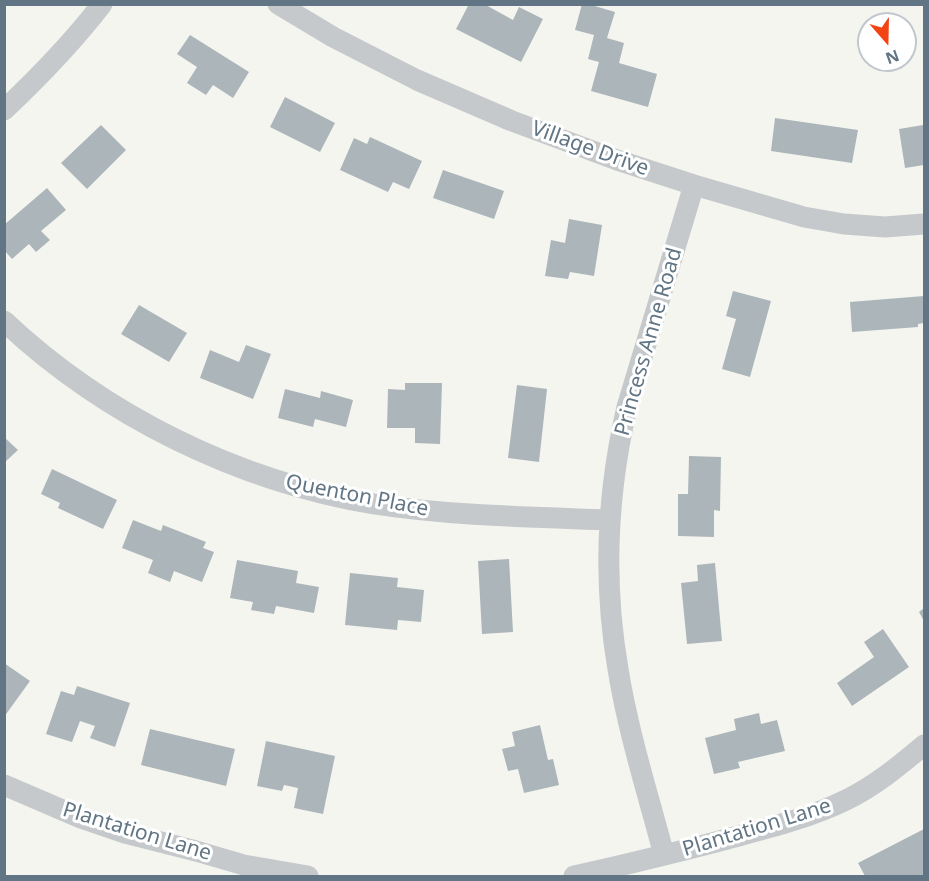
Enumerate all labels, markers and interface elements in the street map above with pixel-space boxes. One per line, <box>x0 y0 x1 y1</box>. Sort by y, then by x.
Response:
north arrow <box>857 12 917 72</box>
text: N <box>883 44 902 70</box>
street label: Village Drive <box>528 116 652 182</box>
street label: Princess Anne Road <box>610 245 688 439</box>
street label: Quenton Place <box>284 470 430 522</box>
street label: Plantation Lane <box>680 793 834 863</box>
street label: Plantation Lane <box>60 797 214 867</box>

